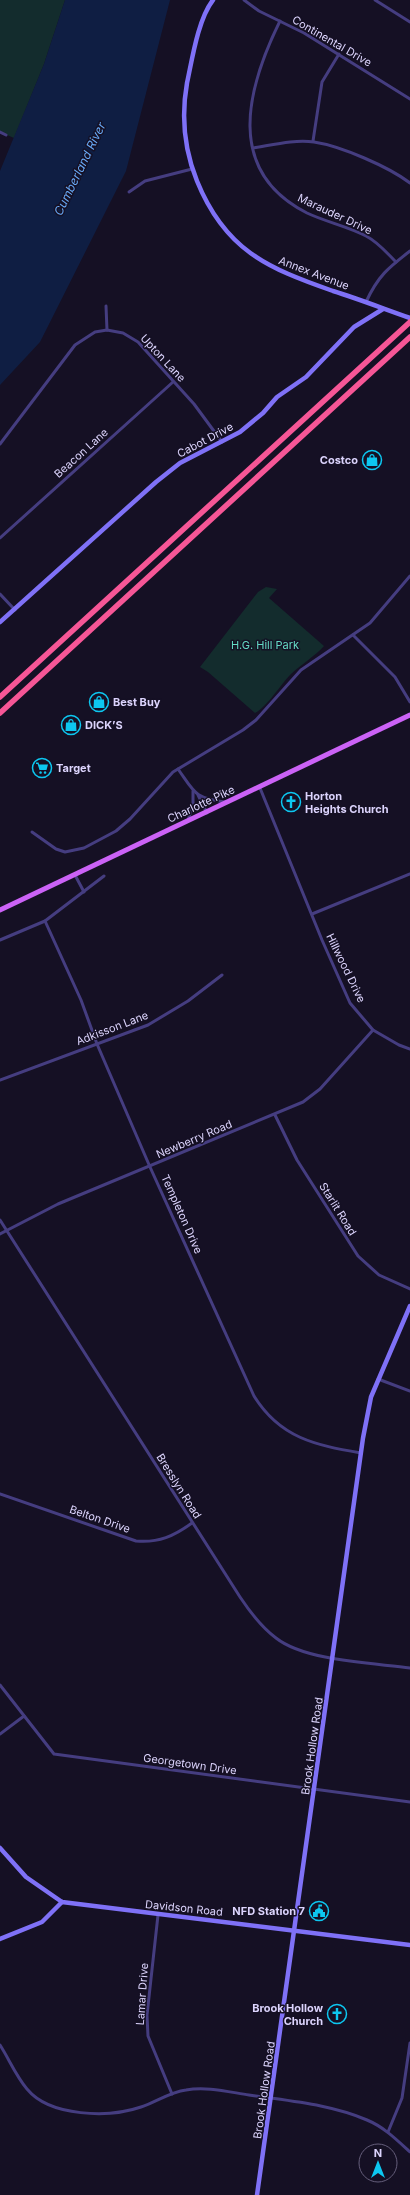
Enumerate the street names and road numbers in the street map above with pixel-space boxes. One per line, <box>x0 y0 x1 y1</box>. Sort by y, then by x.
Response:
street label: Continental Drive <box>290 13 374 69</box>
street label: Marauder Drive <box>296 191 374 237</box>
street label: Annex Avenue <box>277 253 351 293</box>
street label: Upton Lane <box>137 331 189 385</box>
street label: Cabot Drive <box>175 419 235 461</box>
street label: Beacon Lane <box>51 425 111 481</box>
street label: Charlotte Pike <box>165 782 237 826</box>
street label: Hillwood Drive <box>323 931 369 1005</box>
street label: Adkisson Lane <box>74 1008 150 1048</box>
street label: Newberry Road <box>154 1117 234 1161</box>
street label: Templeton Drive <box>158 1172 206 1256</box>
street label: Starlit Road <box>316 1180 360 1238</box>
street label: Bresslyn Road <box>153 1451 205 1521</box>
street label: Belton Drive <box>68 1502 132 1536</box>
street label: Brook Hollow Road <box>298 1696 326 1796</box>
street label: Georgetown Drive <box>142 1751 238 1777</box>
street label: Davidson Road <box>144 1897 224 1919</box>
street label: Lamar Drive <box>133 1962 151 2026</box>
street label: Brook Hollow Road <box>250 2040 278 2140</box>

